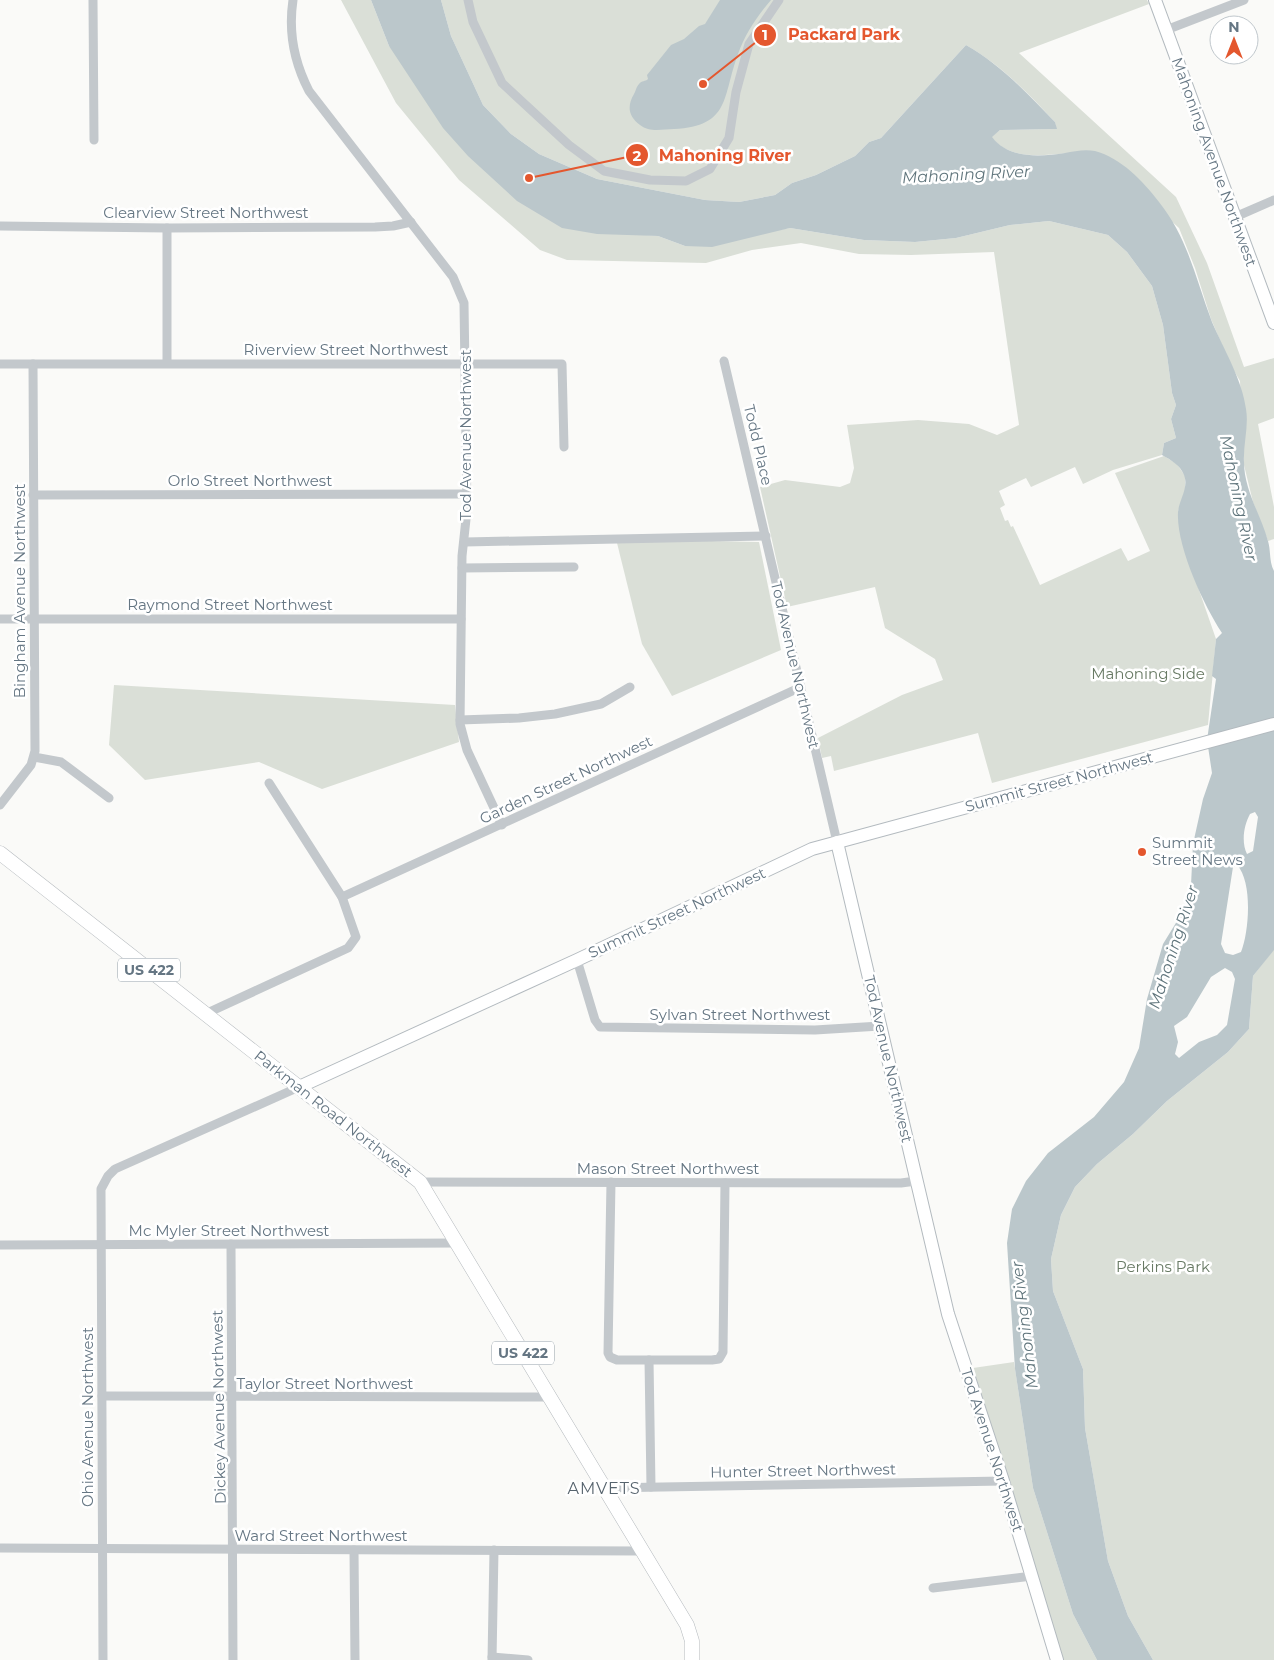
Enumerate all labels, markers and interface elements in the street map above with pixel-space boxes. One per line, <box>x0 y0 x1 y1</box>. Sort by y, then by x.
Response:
north arrow <box>1209 15 1259 65</box>
text: N <box>1228 18 1240 36</box>
callout: Packard Park <box>753 19 910 50</box>
text: 1 <box>762 25 768 44</box>
text: Packard Park <box>788 25 901 44</box>
street label: Mahoning Avenue Northwest <box>1168 55 1261 269</box>
callout: Mahoning River <box>624 140 802 171</box>
text: 2 <box>633 146 642 165</box>
text: Mahoning River <box>659 146 791 165</box>
water label: Mahoning River <box>901 162 1031 187</box>
street label: Clearview Street Northwest <box>103 203 309 222</box>
street label: Riverview Street Northwest <box>244 340 448 359</box>
street label: Tod Avenue Northwest <box>456 349 475 521</box>
street label: Todd Place <box>740 403 777 487</box>
water label: Mahoning River <box>1216 433 1261 563</box>
street label: Orlo Street Northwest <box>168 471 332 490</box>
street label: Bingham Avenue Northwest <box>10 484 29 698</box>
street label: Tod Avenue Northwest <box>767 579 824 750</box>
street label: Raymond Street Northwest <box>127 595 333 614</box>
park label: Mahoning Side <box>1091 664 1205 683</box>
street label: Garden Street Northwest <box>476 731 655 828</box>
street label: Summit Street Northwest <box>963 747 1155 816</box>
place label: Summit Street News <box>1152 833 1243 869</box>
marker: Summit Street News <box>1136 846 1148 858</box>
street label: Summit Street Northwest <box>585 863 769 962</box>
water label: Mahoning River <box>1145 883 1203 1011</box>
road number: US 422 <box>118 958 180 982</box>
street label: Tod Avenue Northwest <box>860 973 917 1144</box>
street label: Sylvan Street Northwest <box>650 1005 830 1024</box>
street label: Parkman Road Northwest <box>250 1046 416 1181</box>
street label: Mason Street Northwest <box>577 1159 759 1178</box>
street label: Mc Myler Street Northwest <box>129 1221 329 1240</box>
park label: Perkins Park <box>1116 1257 1210 1276</box>
water label: Mahoning River <box>1007 1259 1042 1390</box>
street label: Dickey Avenue Northwest <box>207 1310 230 1504</box>
street label: Ohio Avenue Northwest <box>78 1327 97 1507</box>
road number: US 422 <box>492 1342 554 1365</box>
street label: Tod Avenue Northwest <box>957 1366 1028 1534</box>
street label: Taylor Street Northwest <box>237 1374 413 1393</box>
street label: Hunter Street Northwest <box>710 1459 896 1482</box>
district label: AMVETS <box>568 1479 641 1498</box>
street label: Ward Street Northwest <box>234 1526 408 1545</box>

